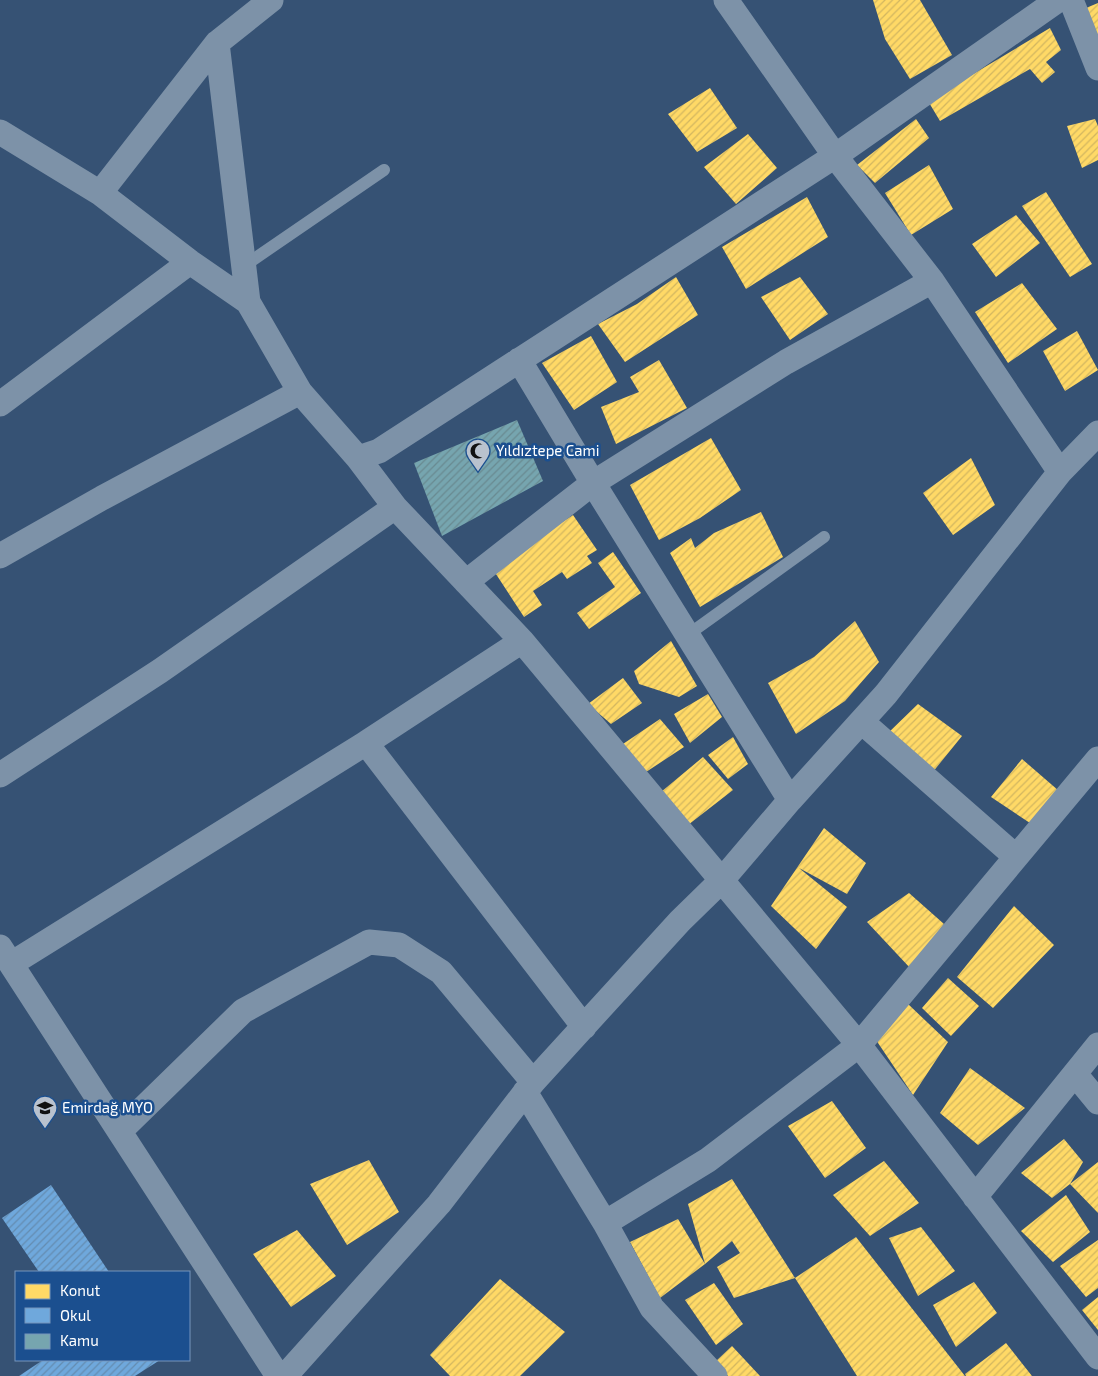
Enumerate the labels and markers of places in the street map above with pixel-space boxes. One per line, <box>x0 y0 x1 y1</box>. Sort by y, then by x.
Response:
mosque icon: Yıldıztepe Cami <box>465 438 491 472</box>
place label: Yıldıztepe Cami <box>496 441 599 459</box>
school or university icon: Emirdağ MYO <box>32 1095 58 1129</box>
place label: Emirdağ MYO <box>62 1098 153 1116</box>

